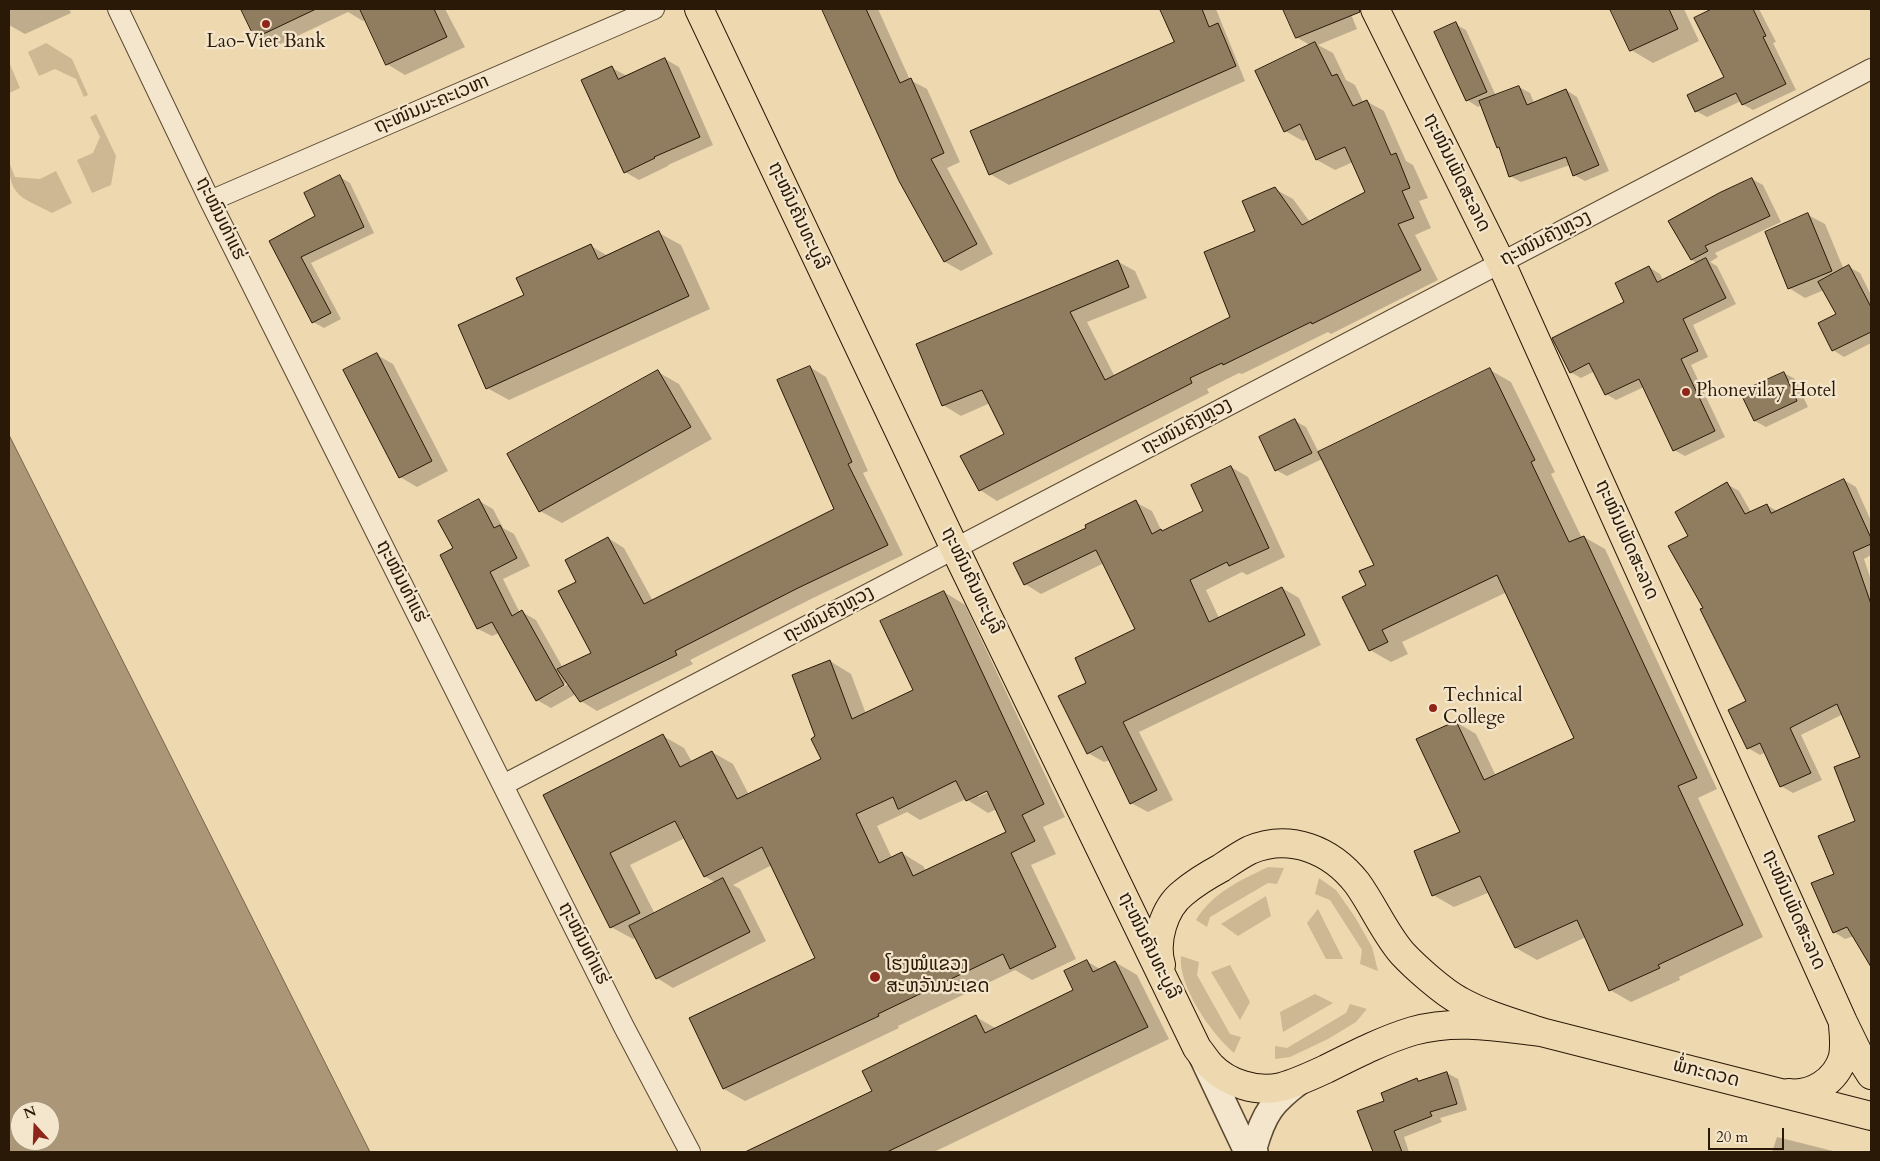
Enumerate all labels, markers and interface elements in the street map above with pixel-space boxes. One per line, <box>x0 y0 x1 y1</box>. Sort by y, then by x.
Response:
marker: Lao-Viet Bank <box>260 18 272 30</box>
place label: Lao-Viet Bank <box>206 32 326 54</box>
street label: ຖະໜົນມະຄະເວຫາ <box>371 71 493 139</box>
street label: ຖະໜົນເພັດສະລາດ <box>1417 110 1495 236</box>
street label: ຖະໜົນຄັນທະບູລີ <box>762 158 832 274</box>
street label: ຖະໜົນທ່າແຮ່ <box>190 173 250 265</box>
street label: ຖະໜົນຄັງຫຼວງ <box>1497 206 1595 272</box>
place label: Phonevilay Hotel <box>1696 381 1836 403</box>
marker: Phonevilay Hotel <box>1680 386 1692 398</box>
street label: ຖະໜົນຄັງຫຼວງ <box>1138 394 1236 460</box>
street label: ຖະໜົນເພັດສະລາດ <box>1589 476 1663 604</box>
street label: ຖະໜົນຄັນທະບູລີ <box>935 524 1007 638</box>
street label: ຖະໜົນທ່າແຮ່ <box>370 537 432 627</box>
street label: ຖະໜົນຄັງຫຼວງ <box>780 582 878 648</box>
place label: Technical College <box>1443 686 1523 730</box>
marker: Technical College <box>1427 702 1439 714</box>
street label: ຖະໜົນເພັດສະລາດ <box>1756 846 1830 974</box>
street label: ຖະໜົນຄັນທະບູລີ <box>1112 889 1184 1003</box>
street label: ຖະໜົນທ່າແຮ່ <box>552 899 614 989</box>
place label: ໂຮງໝໍແຂວງ ສະຫວັນນະເຂດ <box>886 955 990 999</box>
marker: ໂຮງໝໍແຂວງ ສະຫວັນນະເຂດ <box>868 970 882 984</box>
street label: ພໍ່ກະດວດ <box>1670 1055 1742 1093</box>
north arrow <box>10 1101 60 1151</box>
text: N <box>21 1101 39 1123</box>
scale bar <box>1710 1118 1786 1150</box>
text: 20 m <box>1716 1127 1748 1147</box>

